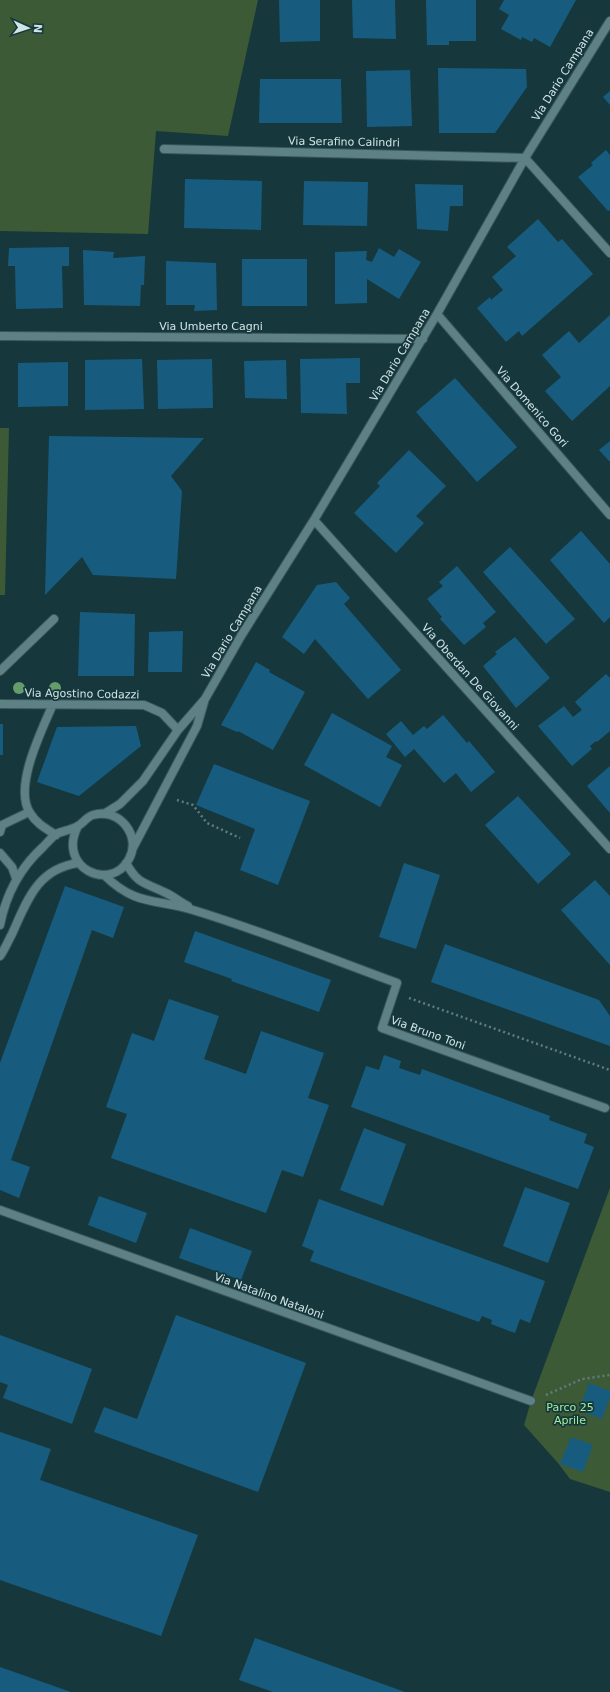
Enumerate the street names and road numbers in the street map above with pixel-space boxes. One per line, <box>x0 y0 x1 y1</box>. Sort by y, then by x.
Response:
street label: Via Dario Campana <box>529 27 597 123</box>
street label: Via Serafino Calindri <box>288 135 400 149</box>
street label: Via Dario Campana <box>367 306 433 404</box>
street label: Via Umberto Cagni <box>159 320 263 333</box>
street label: Via Domenico Gori <box>494 364 570 450</box>
street label: Via Dario Campana <box>199 583 265 681</box>
street label: Via Oberdan De Giovanni <box>419 621 521 733</box>
street label: Via Agostino Codazzi <box>24 686 140 702</box>
street label: Via Bruno Toni <box>389 1013 467 1053</box>
street label: Via Natalino Nataloni <box>212 1270 326 1322</box>

